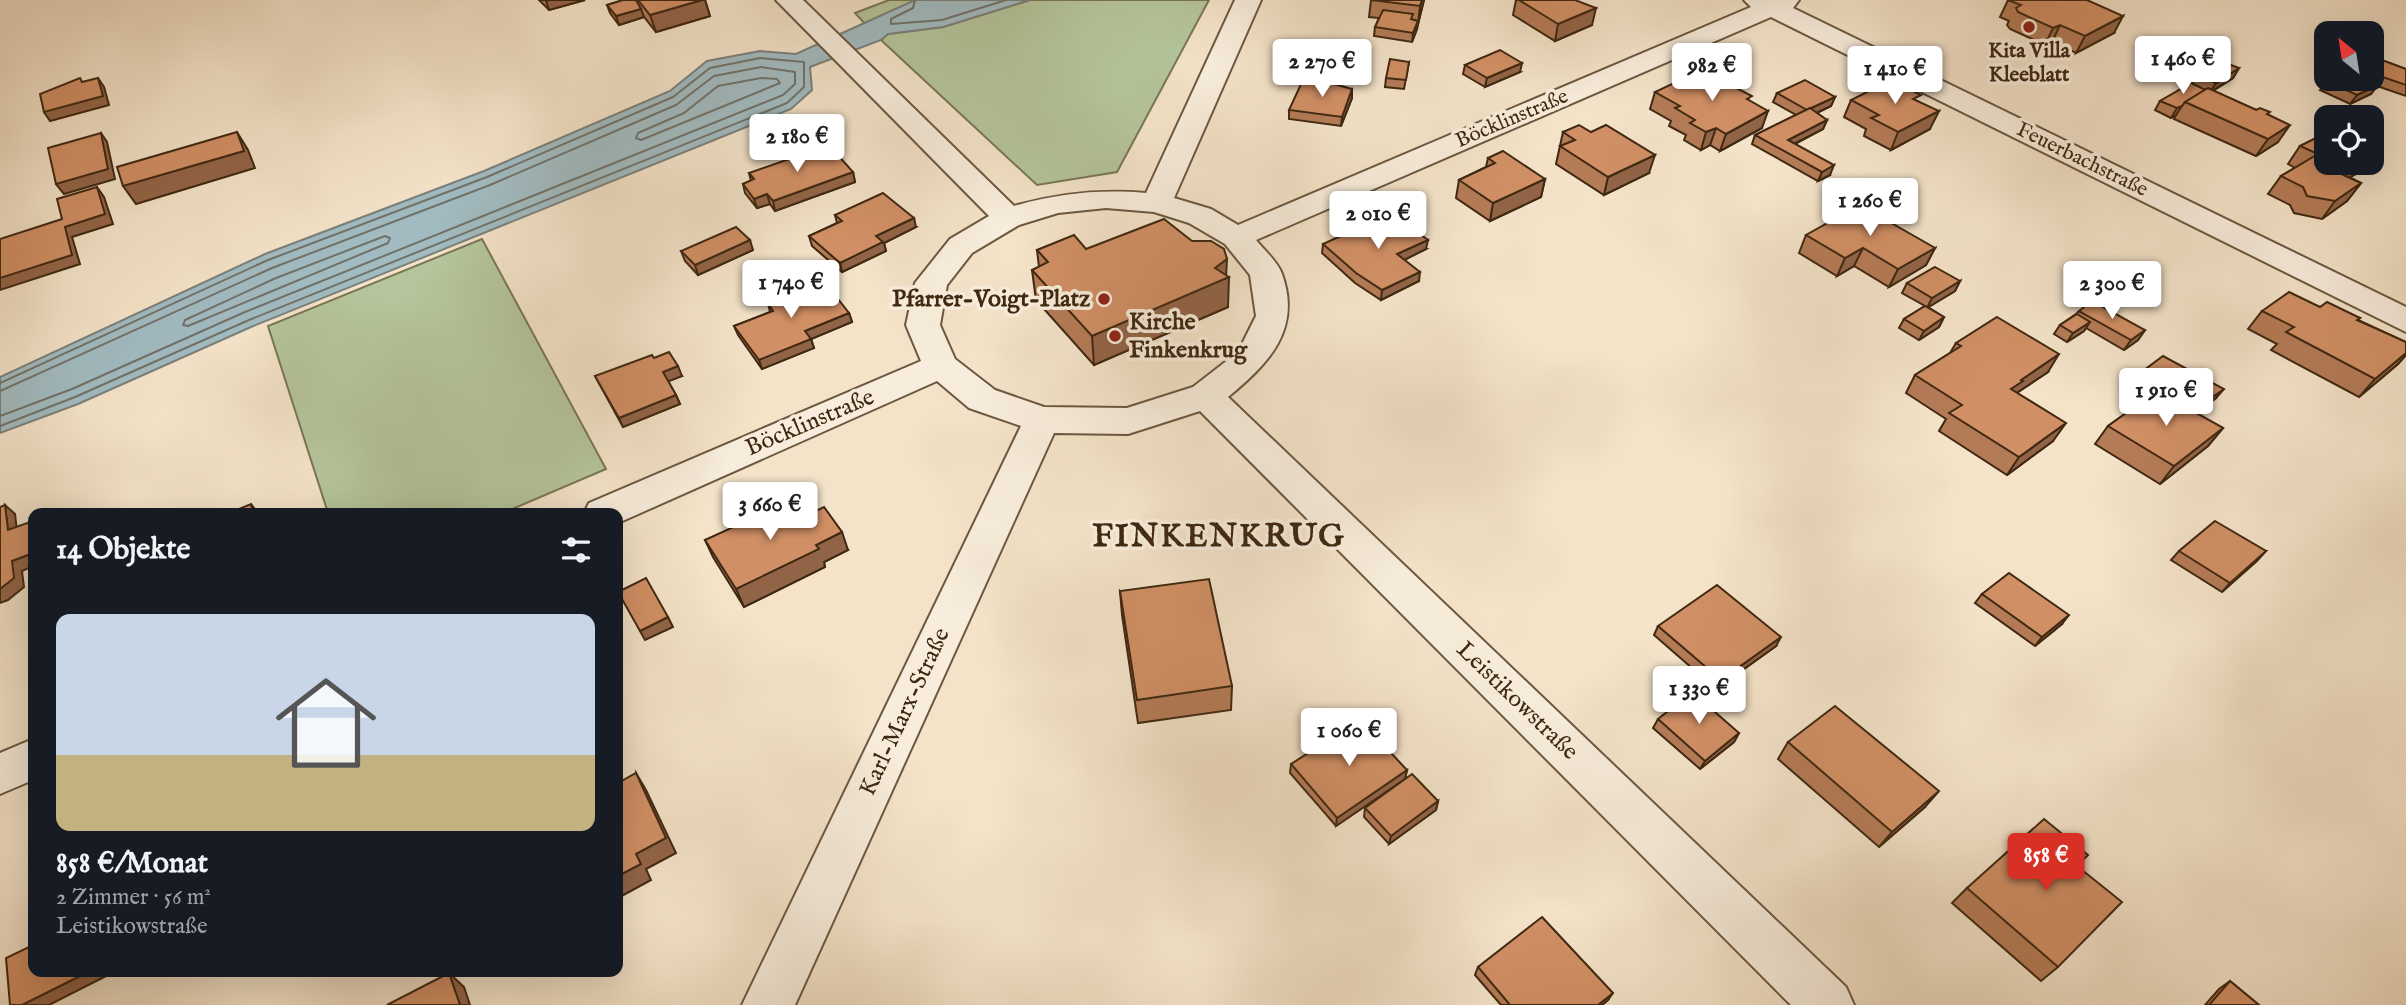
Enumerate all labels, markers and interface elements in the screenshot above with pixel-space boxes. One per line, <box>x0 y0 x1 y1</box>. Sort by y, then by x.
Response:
marker: Kita Villa Kleeblatt <box>2021 19 2037 35</box>
north arrow <box>2314 21 2384 91</box>
map controls <box>2314 21 2384 175</box>
pin: 1 460 € <box>2118 36 2248 96</box>
place label: Kita Villa Kleeblatt <box>1988 38 2071 89</box>
pin: 2 270 € <box>1257 40 1387 99</box>
pin: 982 € <box>1663 43 1761 103</box>
text: 1 460 € <box>2151 44 2215 73</box>
pin: 1 410 € <box>1830 46 1960 106</box>
text: 2 270 € <box>1289 47 1355 76</box>
text: 982 € <box>1688 51 1736 80</box>
text: 1 410 € <box>1863 54 1927 83</box>
street label: Böcklinstraße <box>1452 83 1573 155</box>
button: locate <box>2314 105 2384 175</box>
pin: 2 180 € <box>732 114 862 174</box>
street label: Feuerbachstraße <box>2012 116 2153 204</box>
text: 2 180 € <box>765 122 829 151</box>
pin: 1 260 € <box>1805 178 1935 238</box>
text: 1 260 € <box>1838 186 1902 215</box>
pin: 2 010 € <box>1313 191 1443 251</box>
text: 2 010 € <box>1345 199 1411 228</box>
pin: 1 740 € <box>726 260 856 320</box>
pin: 2 300 € <box>2047 262 2177 321</box>
text: 1 740 € <box>758 268 824 297</box>
text: 2 300 € <box>2079 269 2145 298</box>
place label: Pfarrer-Voigt-Platz <box>892 284 1090 315</box>
marker: Pfarrer-Voigt-Platz <box>1096 291 1112 307</box>
place label: Kirche Finkenkrug <box>1129 307 1248 366</box>
marker: Kirche Finkenkrug <box>1107 328 1123 344</box>
pin: 1 910 € <box>2101 368 2231 428</box>
text: 1 910 € <box>2135 376 2197 405</box>
street label: Böcklinstraße <box>741 382 879 464</box>
pin: 3 660 € <box>705 482 835 542</box>
text: 3 660 € <box>739 490 801 519</box>
district label: FINKENKRUG <box>1092 517 1346 558</box>
text: 14 Objekte <box>56 531 190 569</box>
icon: filters <box>557 531 595 569</box>
street label: Karl-Marx-Straße <box>853 623 957 801</box>
street label: Leistikowstraße <box>1449 635 1585 767</box>
icon: home <box>263 660 389 786</box>
pin: 1 330 € <box>1634 666 1764 726</box>
text: 1 330 € <box>1669 674 1729 703</box>
pin: 1 060 € <box>1284 708 1414 768</box>
text: 1 060 € <box>1317 716 1381 745</box>
pin: 858 € <box>1997 834 2095 893</box>
text: 858 € <box>2024 841 2068 870</box>
text: 858 €/Monat <box>56 845 208 883</box>
text: 2 Zimmer · 56 m² <box>56 883 211 912</box>
text: Leistikowstraße <box>56 912 208 941</box>

